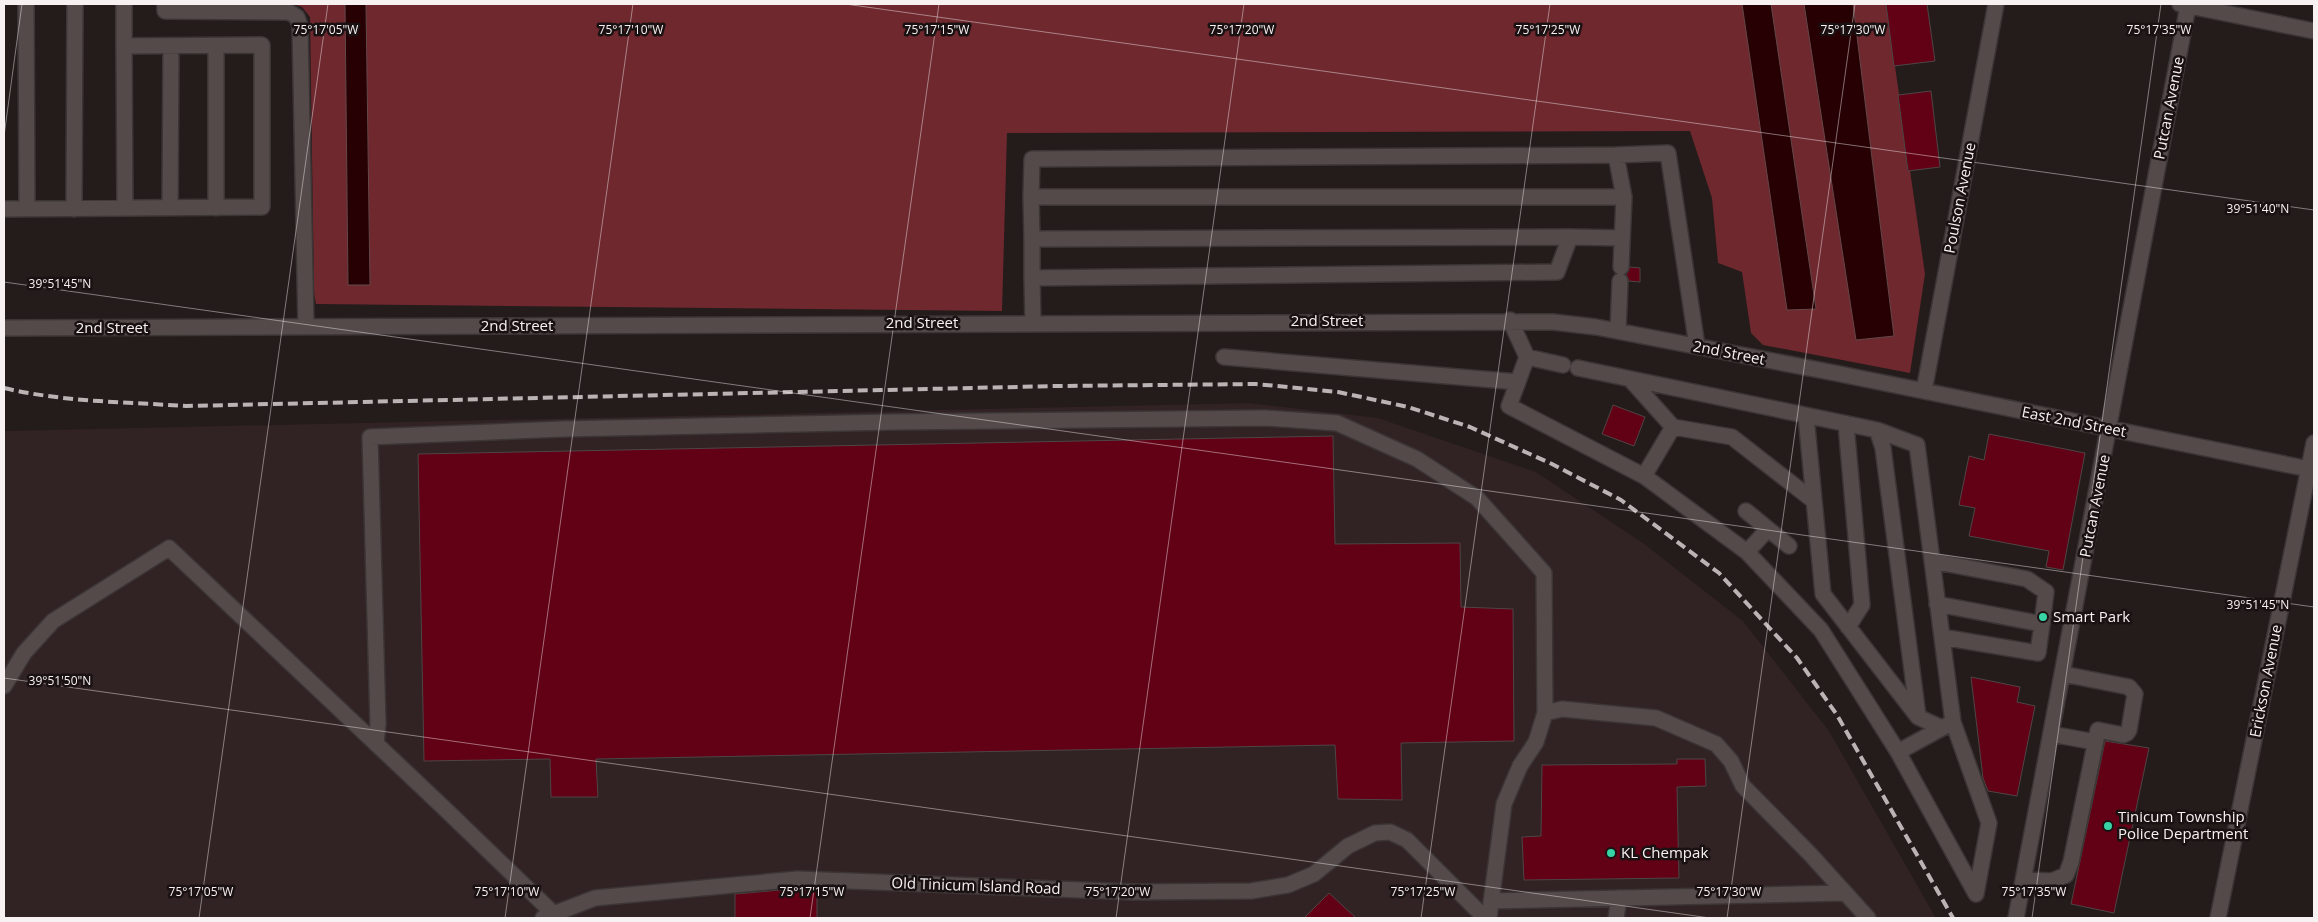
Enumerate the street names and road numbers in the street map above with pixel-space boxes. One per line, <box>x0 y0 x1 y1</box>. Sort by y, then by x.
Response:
street label: Putcan Avenue <box>2148 55 2188 161</box>
street label: Poulson Avenue <box>1938 141 1980 255</box>
street label: 2nd Street <box>1291 310 1363 330</box>
street label: 2nd Street <box>886 312 958 332</box>
street label: 2nd Street <box>481 315 553 335</box>
street label: 2nd Street <box>76 317 148 337</box>
street label: 2nd Street <box>1692 335 1767 369</box>
street label: East 2nd Street <box>2020 401 2128 441</box>
street label: Putcan Avenue <box>2074 453 2114 559</box>
street label: Erickson Avenue <box>2244 623 2286 739</box>
street label: Old Tinicum Island Road <box>891 872 1061 898</box>

